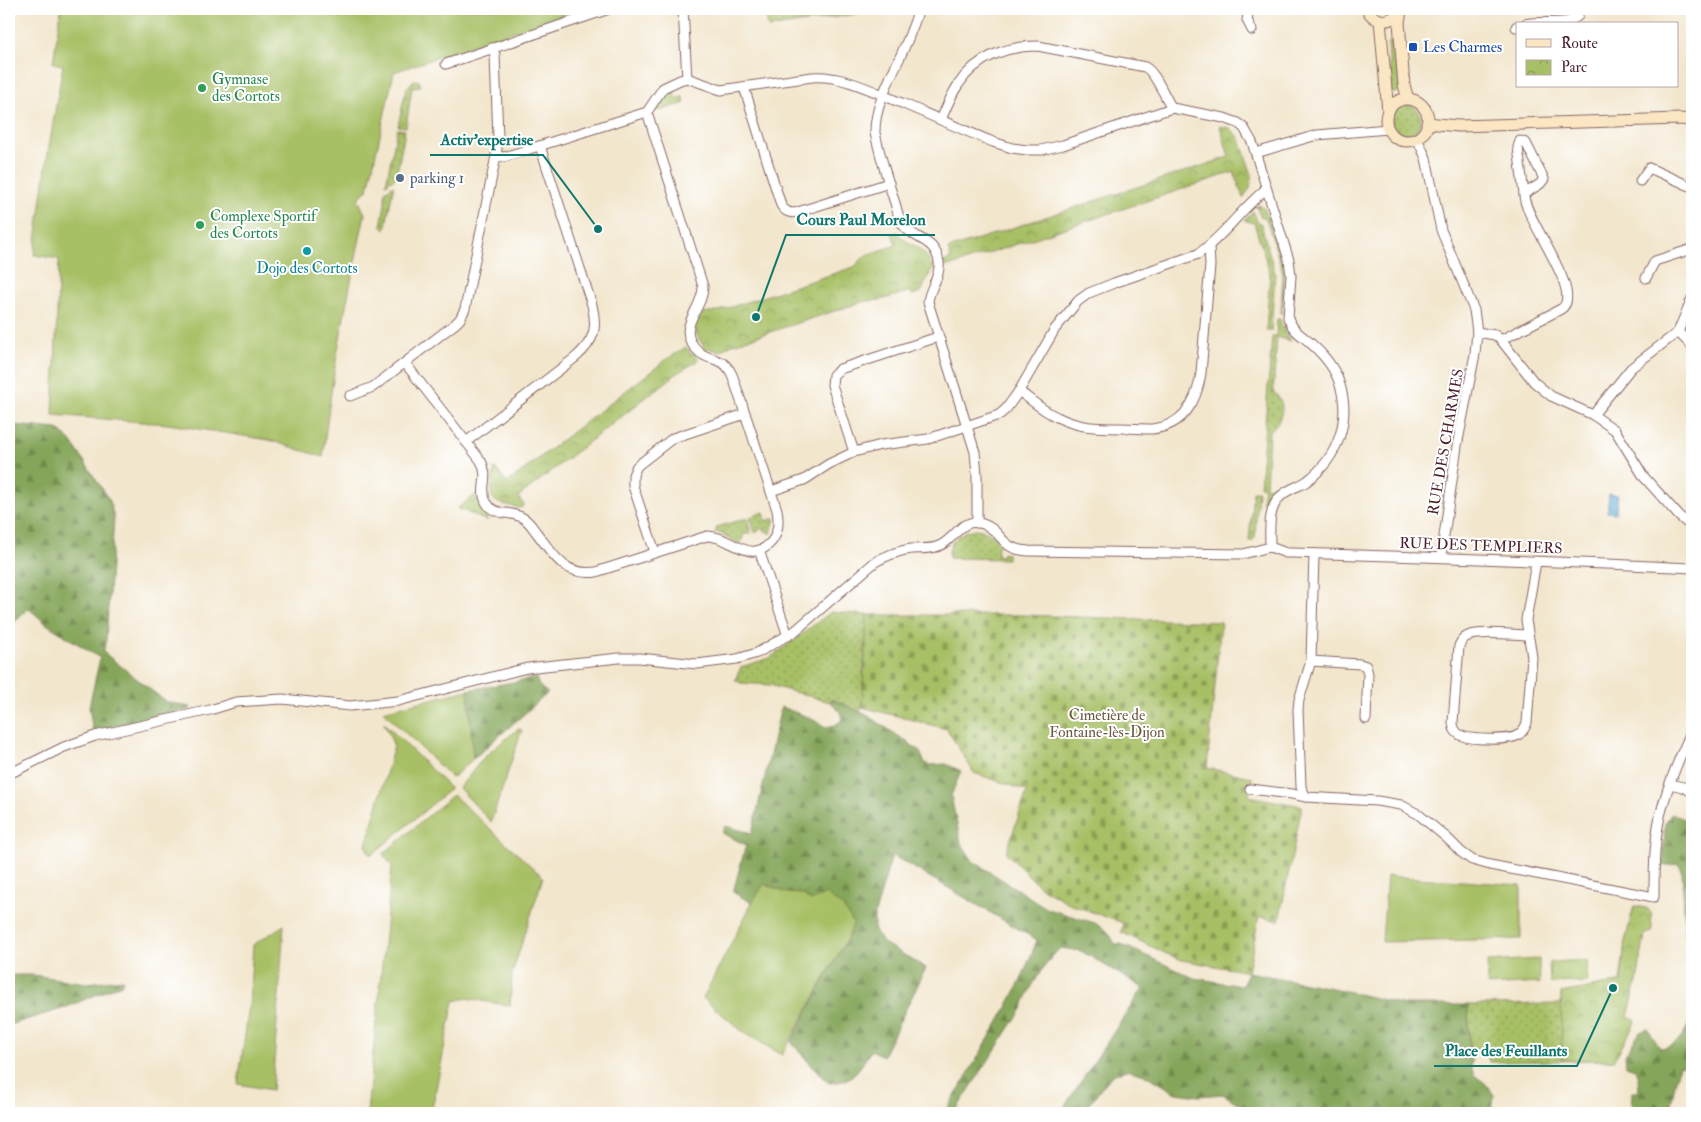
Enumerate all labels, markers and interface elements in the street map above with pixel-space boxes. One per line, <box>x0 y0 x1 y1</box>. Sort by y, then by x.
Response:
legend <box>1516 22 1678 88</box>
text: Route <box>1561 34 1598 53</box>
place label: Les Charmes <box>1423 38 1502 57</box>
marker: Les Charmes <box>1407 41 1419 53</box>
text: Parc <box>1561 58 1587 77</box>
place label: Gymnase des Cortots <box>212 70 280 106</box>
marker: Gymnase des Cortots <box>196 82 208 94</box>
callout: Activ'expertise <box>430 124 543 155</box>
text: Activ'expertise <box>439 130 534 151</box>
place label: parking 1 <box>409 169 464 189</box>
marker: parking 1 <box>394 172 406 184</box>
callout: Cours Paul Morelon <box>786 204 935 235</box>
place label: Complexe Sportif des Cortots <box>210 207 318 243</box>
text: Cours Paul Morelon <box>796 210 926 230</box>
marker: Complexe Sportif des Cortots <box>194 219 206 231</box>
marker: Dojo des Cortots <box>301 245 313 257</box>
place label: Dojo des Cortots <box>256 259 358 278</box>
street label: RUE DES CHARMES <box>1424 367 1468 517</box>
street label: RUE DES TEMPLIERS <box>1399 534 1563 558</box>
park label: Cimetière de Fontaine-lès-Dijon <box>1049 706 1165 742</box>
callout: Place des Feuillants <box>1434 1035 1577 1066</box>
text: Place des Feuillants <box>1445 1041 1568 1061</box>

